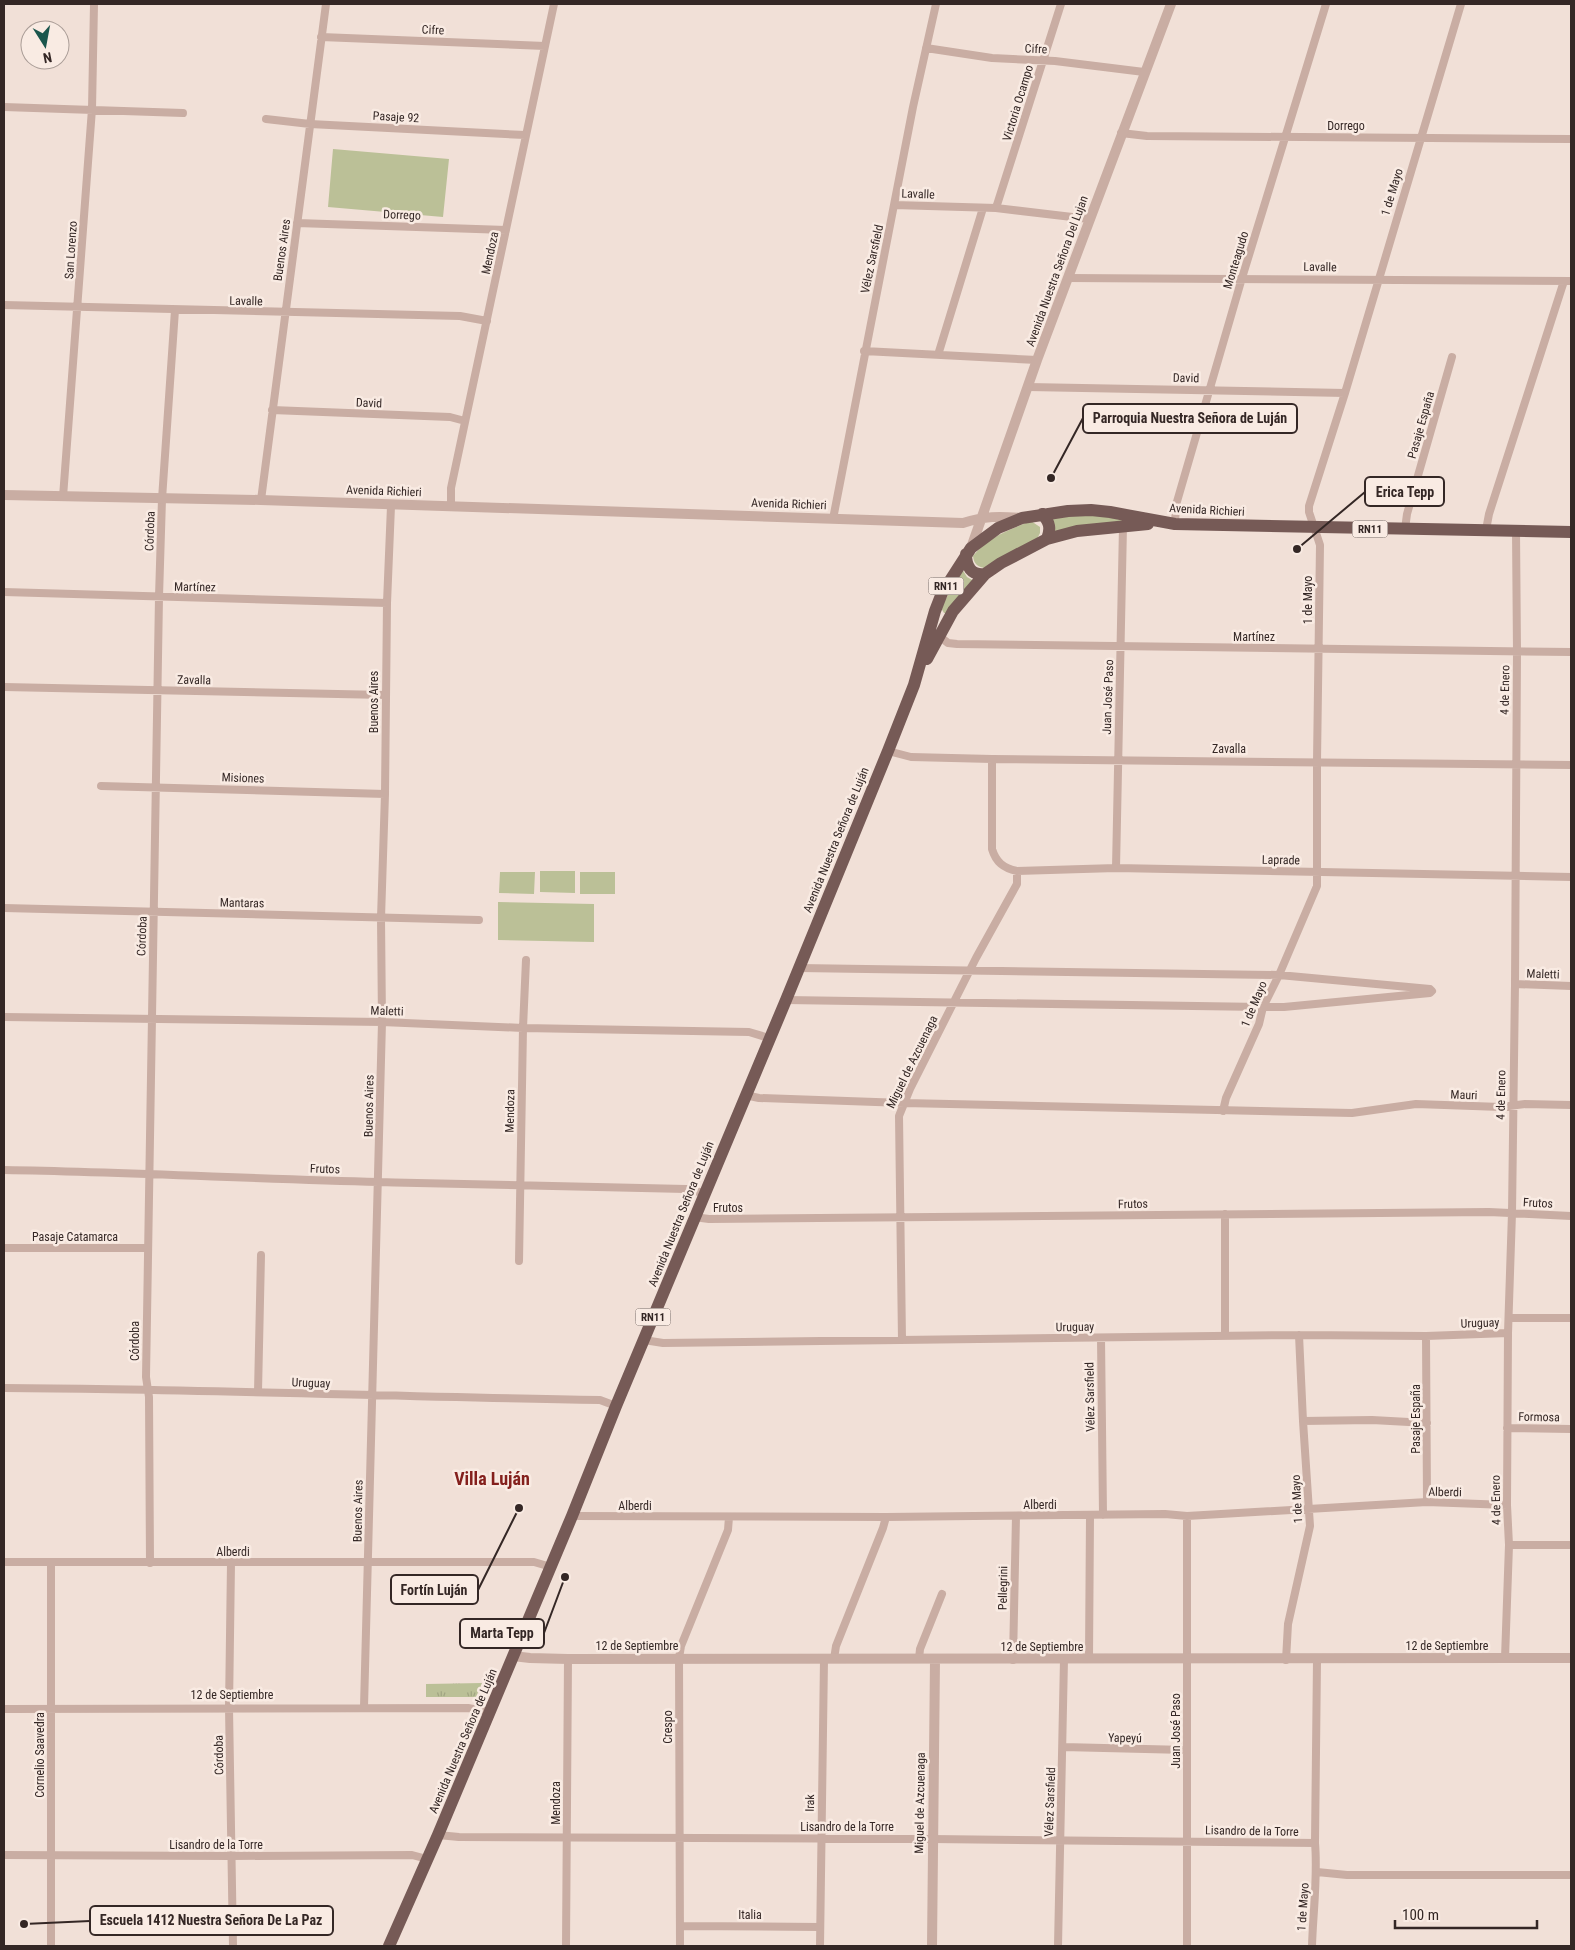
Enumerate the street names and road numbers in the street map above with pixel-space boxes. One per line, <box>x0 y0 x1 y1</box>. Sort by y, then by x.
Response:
street label: Cifre <box>421 23 445 37</box>
street label: Cifre <box>1024 42 1048 56</box>
street label: Victoria Ocampo <box>1000 63 1036 143</box>
street label: Pasaje 92 <box>372 109 420 125</box>
street label: Dorrego <box>1327 119 1365 133</box>
street label: 1 de Mayo <box>1378 167 1406 217</box>
street label: Lavalle <box>901 186 935 202</box>
street label: Avenida Nuestra Señora Del Lujan <box>1023 194 1091 348</box>
street label: Dorrego <box>383 207 421 223</box>
street label: Buenos Aires <box>271 218 293 282</box>
street label: San Lorenzo <box>62 220 80 280</box>
street label: Vélez Sarsfield <box>858 223 886 295</box>
street label: Monteagudo <box>1221 229 1251 291</box>
street label: Mendoza <box>479 230 501 276</box>
street label: Lavalle <box>1303 260 1337 274</box>
street label: Lavalle <box>229 294 263 308</box>
street label: David <box>1173 371 1199 385</box>
street label: Pasaje España <box>1405 390 1437 460</box>
street label: David <box>356 396 382 410</box>
street label: Avenida Richieri <box>346 483 422 499</box>
street label: Avenida Richieri <box>751 496 827 512</box>
street label: Avenida Richieri <box>1169 501 1245 519</box>
street label: Córdoba <box>142 511 158 551</box>
road number: RN11 <box>1352 520 1388 538</box>
street label: 1 de Mayo <box>1301 576 1315 624</box>
road number: RN11 <box>928 578 964 594</box>
street label: Martínez <box>174 580 216 594</box>
street label: Martínez <box>1233 630 1275 644</box>
street label: Juan José Paso <box>1100 659 1116 735</box>
street label: 4 de Enero <box>1498 665 1512 715</box>
street label: Buenos Aires <box>367 671 381 733</box>
street label: Zavalla <box>177 673 211 687</box>
street label: Zavalla <box>1212 742 1246 756</box>
street label: Avenida Nuestra Señora de Luján <box>800 765 872 915</box>
street label: Misiones <box>221 770 265 786</box>
street label: Laprade <box>1262 853 1301 867</box>
street label: Mantaras <box>220 896 264 910</box>
street label: Córdoba <box>134 916 150 956</box>
street label: Maletti <box>1526 966 1560 982</box>
street label: 1 de Mayo <box>1238 979 1270 1029</box>
street label: Maletti <box>370 1003 404 1019</box>
street label: Miguel de Azcuenaga <box>883 1013 941 1111</box>
street label: 4 de Enero <box>1494 1070 1508 1120</box>
street label: Buenos Aires <box>361 1075 377 1137</box>
street label: Mauri <box>1450 1088 1478 1102</box>
street label: Mendoza <box>503 1089 517 1133</box>
street label: Avenida Nuestra Señora de Luján <box>645 1139 717 1289</box>
street label: Frutos <box>310 1161 340 1177</box>
street label: Frutos <box>1523 1195 1553 1211</box>
street label: Frutos <box>1118 1197 1148 1211</box>
street label: Frutos <box>713 1201 743 1215</box>
street label: Pasaje Catamarca <box>32 1230 118 1244</box>
road number: RN11 <box>636 1308 670 1325</box>
street label: Uruguay <box>1460 1315 1500 1331</box>
street label: Uruguay <box>1056 1320 1094 1334</box>
street label: Córdoba <box>128 1321 142 1361</box>
street label: Vélez Sarsfield <box>1082 1362 1098 1432</box>
street label: Uruguay <box>291 1375 331 1391</box>
street label: Pasaje España <box>1409 1384 1423 1454</box>
street label: Formosa <box>1518 1410 1560 1424</box>
street label: 1 de Mayo <box>1289 1474 1305 1524</box>
street label: 4 de Enero <box>1489 1475 1503 1525</box>
street label: Buenos Aires <box>350 1480 366 1542</box>
street label: Alberdi <box>1428 1485 1462 1499</box>
street label: Alberdi <box>1023 1498 1057 1512</box>
street label: Alberdi <box>618 1499 652 1513</box>
street label: Alberdi <box>216 1545 250 1559</box>
street label: Pellegrini <box>996 1566 1010 1610</box>
street label: 12 de Septiembre <box>596 1639 679 1653</box>
street label: 12 de Septiembre <box>1406 1639 1489 1653</box>
street label: 12 de Septiembre <box>1001 1640 1084 1654</box>
street label: Avenida Nuestra Señora de Luján <box>426 1666 500 1815</box>
street label: 12 de Septiembre <box>191 1688 274 1702</box>
street label: Juan José Paso <box>1169 1693 1183 1769</box>
street label: Crespo <box>661 1710 675 1744</box>
street label: Cornelio Saavedra <box>33 1712 47 1798</box>
street label: Yapeyú <box>1108 1731 1142 1745</box>
street label: Córdoba <box>212 1735 226 1775</box>
street label: Miguel de Azcuenaga <box>912 1752 928 1854</box>
street label: Vélez Sarsfield <box>1042 1767 1058 1837</box>
street label: Mendoza <box>549 1781 563 1825</box>
street label: Irak <box>803 1793 817 1812</box>
street label: Lisandro de la Torre <box>800 1820 894 1834</box>
street label: Lisandro de la Torre <box>1205 1823 1299 1839</box>
street label: Lisandro de la Torre <box>169 1838 263 1852</box>
street label: 1 de Mayo <box>1294 1882 1312 1932</box>
street label: Italia <box>738 1908 762 1922</box>

